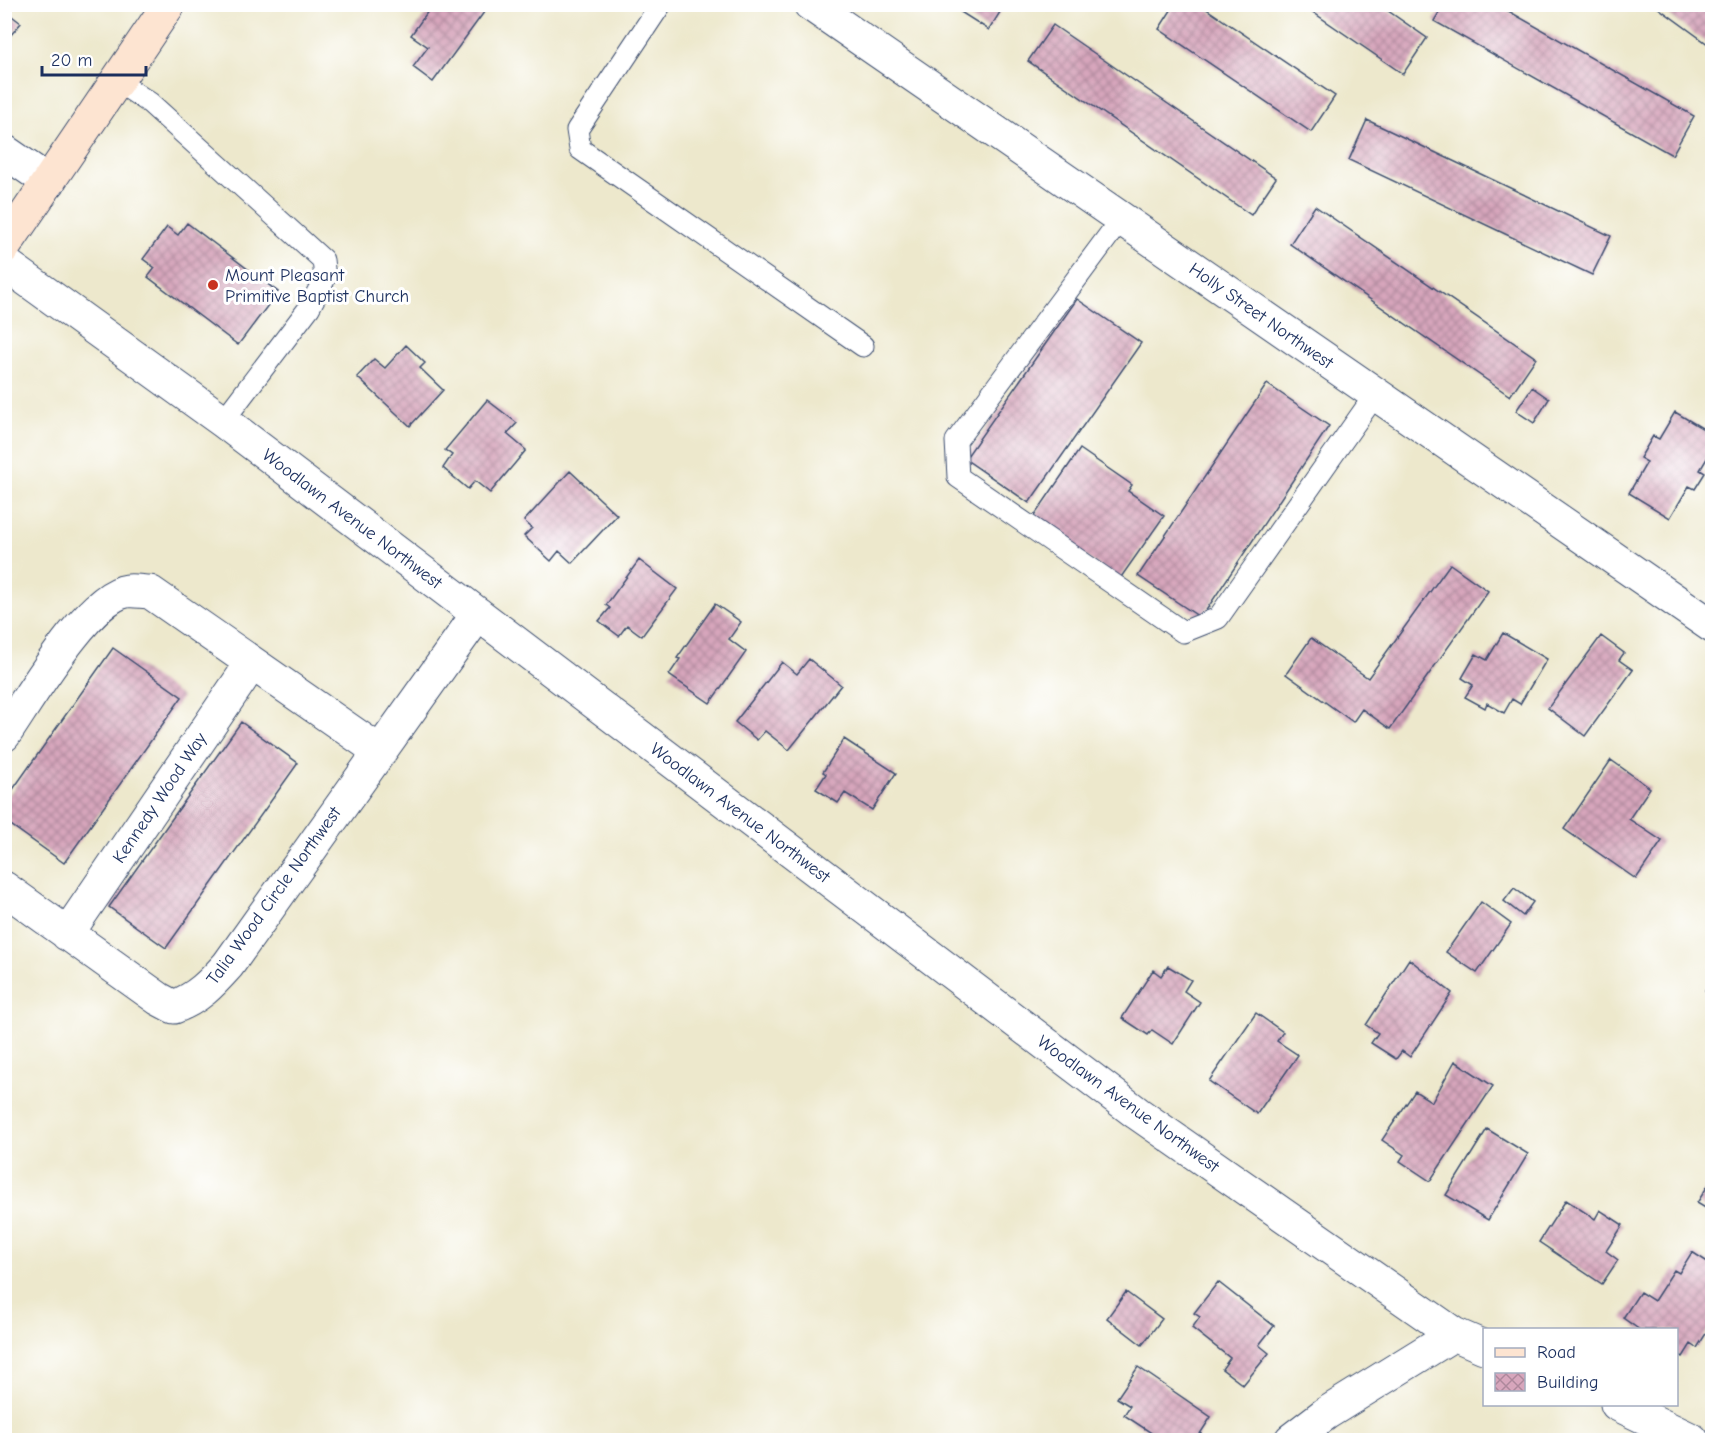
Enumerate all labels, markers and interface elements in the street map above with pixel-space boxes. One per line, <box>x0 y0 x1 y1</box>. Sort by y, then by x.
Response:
scale bar <box>42 39 146 77</box>
text: 20 m <box>51 50 92 71</box>
street label: Holly Street Northwest <box>1185 258 1338 374</box>
place label: Mount Pleasant Primitive Baptist Church <box>225 265 409 307</box>
marker: Mount Pleasant Primitive Baptist Church <box>206 278 220 292</box>
street label: Woodlawn Avenue Northwest <box>258 445 447 594</box>
street label: Kennedy Wood Way <box>109 728 212 867</box>
street label: Woodlawn Avenue Northwest <box>646 739 835 888</box>
street label: Talia Wood Circle Northwest <box>202 802 346 989</box>
street label: Woodlawn Avenue Northwest <box>1033 1031 1224 1178</box>
legend <box>1483 1328 1678 1406</box>
text: Road <box>1537 1342 1576 1363</box>
text: Building <box>1537 1372 1599 1393</box>

